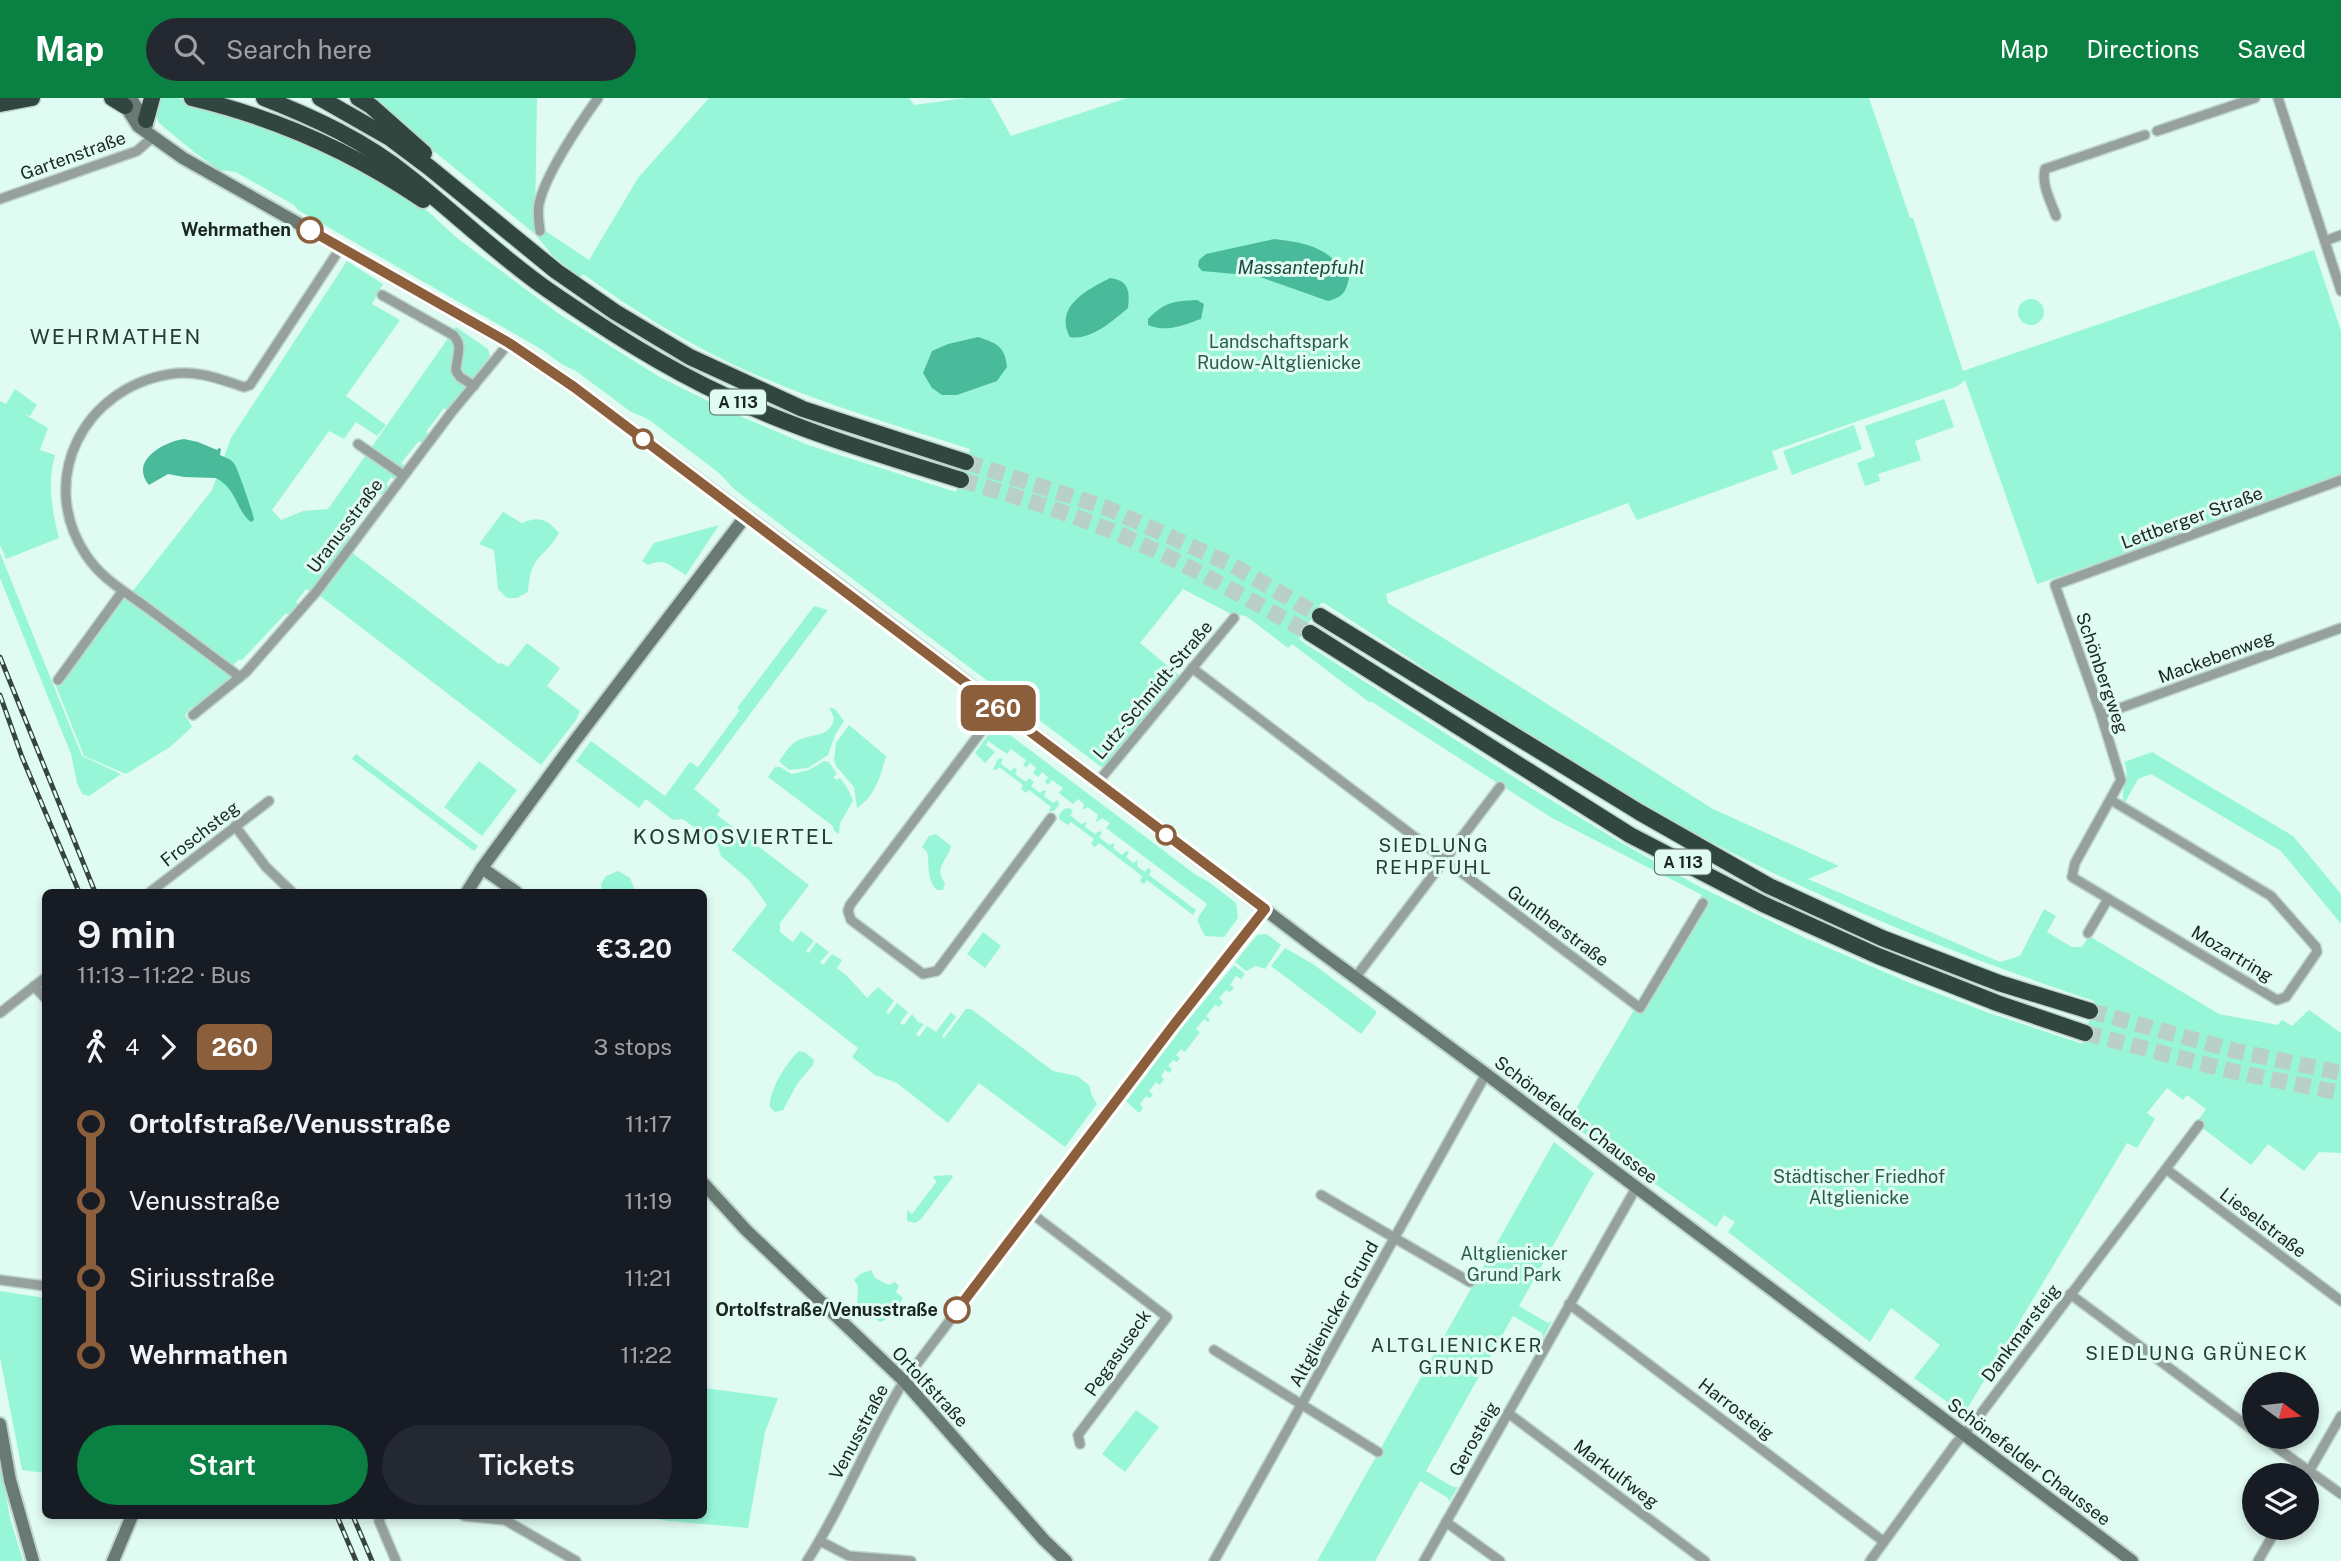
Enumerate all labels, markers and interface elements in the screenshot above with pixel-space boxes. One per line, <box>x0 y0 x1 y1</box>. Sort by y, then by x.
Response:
search box <box>146 18 636 81</box>
text: Map <box>35 30 104 68</box>
icon: search <box>170 30 208 68</box>
text: Search here <box>226 34 372 65</box>
text: Map <box>2000 35 2049 63</box>
text: Directions <box>2087 35 2199 63</box>
text: Saved <box>2237 35 2306 63</box>
street label: Gartenstraße <box>17 127 128 184</box>
marker: Wehrmathen <box>297 217 323 243</box>
place label: Wehrmathen <box>181 219 291 240</box>
water label: Massantepfuhl <box>1237 256 1365 278</box>
district label: WEHRMATHEN <box>30 324 202 349</box>
park label: Landschaftspark Rudow-Altglienicke <box>1197 331 1361 373</box>
road number: A 113 <box>710 390 766 414</box>
unlabelled marker <box>633 429 653 449</box>
street label: Uranusstraße <box>302 474 387 577</box>
street label: Lettberger Straße <box>2118 482 2266 553</box>
street label: Schönbergweg <box>2072 609 2133 736</box>
street label: Lutz-Schmidt-Straße <box>1089 616 1217 763</box>
street label: Mackebenweg <box>2155 626 2277 687</box>
line badge: 260 <box>958 685 1038 731</box>
text: 260 <box>975 694 1021 722</box>
street label: Froschsteg <box>156 796 243 871</box>
district label: KOSMOSVIERTEL <box>633 824 835 849</box>
unlabelled marker <box>1156 825 1176 845</box>
district label: SIEDLUNG REHPFUHL <box>1375 834 1493 878</box>
road number: A 113 <box>1655 849 1711 874</box>
street label: Guntherstraße <box>1503 881 1613 971</box>
text: 9 min <box>77 912 176 957</box>
street label: Mozartring <box>2188 921 2277 986</box>
text: €3.20 <box>597 933 672 964</box>
text: 11:13 – 11:22 · Bus <box>77 961 251 988</box>
icon: walk <box>77 1028 115 1066</box>
icon: forward <box>149 1028 187 1066</box>
text: 4 <box>125 1033 139 1060</box>
text: 260 <box>211 1033 258 1061</box>
text: 3 stops <box>594 1033 672 1060</box>
street label: Schönefelder Chaussee <box>1491 1051 1662 1188</box>
text: Ortolfstraße/Venusstraße <box>129 1108 451 1139</box>
text: 11:17 <box>625 1110 672 1137</box>
park label: Städtischer Friedhof Altglienicke <box>1773 1166 1945 1208</box>
street label: Lieselstraße <box>2216 1183 2311 1262</box>
text: Venusstraße <box>129 1185 280 1216</box>
text: 11:19 <box>624 1187 672 1214</box>
street label: Altglienicker Grund <box>1285 1237 1382 1390</box>
park label: Altglienicker Grund Park <box>1460 1243 1568 1285</box>
text: Siriusstraße <box>129 1262 275 1293</box>
text: 11:21 <box>625 1264 672 1291</box>
street label: Dankmarsteig <box>1977 1280 2064 1386</box>
marker: Ortolfstraße/Venusstraße <box>944 1297 970 1323</box>
place label: Ortolfstraße/Venusstraße <box>715 1299 938 1320</box>
street label: Pegasuseck <box>1080 1305 1155 1400</box>
district label: ALTGLIENICKER GRUND <box>1371 1334 1543 1378</box>
text: Wehrmathen <box>129 1339 288 1370</box>
text: 11:22 <box>620 1341 672 1368</box>
street label: Ortolfstraße <box>888 1342 973 1431</box>
district label: SIEDLUNG GRÜNECK <box>2085 1342 2309 1364</box>
north arrow <box>2242 1372 2319 1449</box>
map controls <box>2242 1372 2319 1540</box>
street label: Harrosteig <box>1694 1373 1778 1444</box>
street label: Venusstraße <box>825 1381 892 1483</box>
street label: Schönefelder Chaussee <box>1944 1393 2115 1530</box>
street label: Gerosteig <box>1445 1398 1503 1480</box>
button: Start <box>77 1425 368 1505</box>
button: Tickets <box>382 1425 672 1505</box>
street label: Markulfweg <box>1570 1435 1663 1512</box>
button: layers <box>2242 1463 2319 1540</box>

